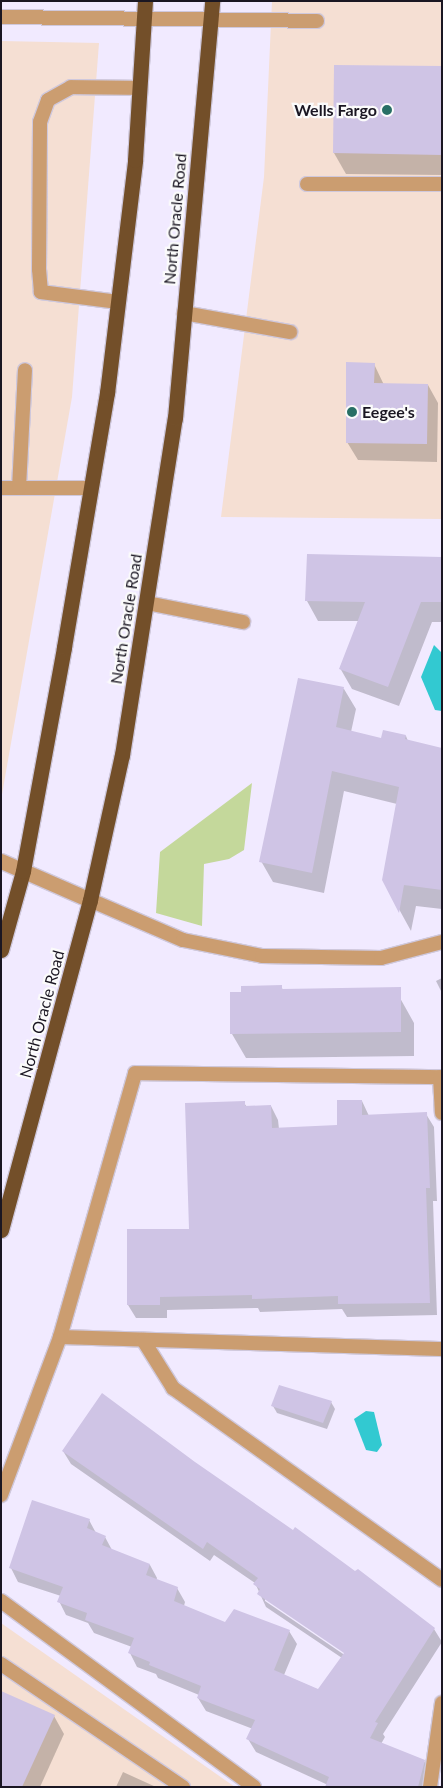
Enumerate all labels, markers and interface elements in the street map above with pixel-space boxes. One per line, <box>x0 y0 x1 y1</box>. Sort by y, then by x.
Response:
place label: Wells Fargo <box>294 100 377 120</box>
marker: Wells Fargo <box>381 104 393 116</box>
street label: North Oracle Road <box>160 153 190 285</box>
place label: Eegee's <box>362 402 415 422</box>
marker: Eegee's <box>346 406 358 418</box>
street label: North Oracle Road <box>106 553 146 685</box>
street label: North Oracle Road <box>16 948 68 1080</box>

